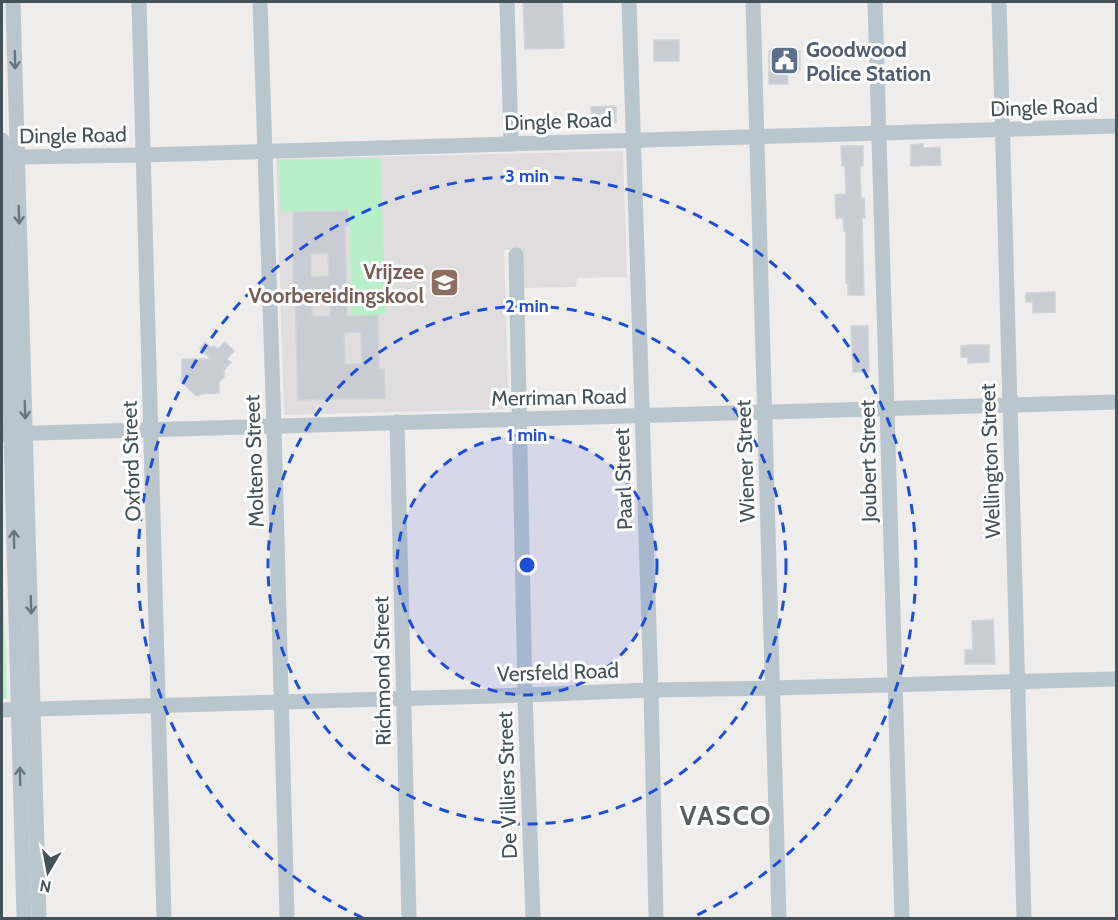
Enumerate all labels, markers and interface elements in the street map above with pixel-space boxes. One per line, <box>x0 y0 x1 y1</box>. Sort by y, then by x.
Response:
place label: Goodwood Police Station <box>806 37 931 86</box>
public building icon: Goodwood Police Station <box>769 45 801 77</box>
one-way arrow <box>10 49 21 69</box>
street label: Dingle Road <box>990 93 1098 121</box>
street label: Dingle Road <box>504 107 612 135</box>
street label: Dingle Road <box>19 122 127 148</box>
text: 3 min <box>505 165 549 187</box>
one-way arrow <box>14 205 25 225</box>
place label: Vrijzee Voorbereidingskool <box>249 259 424 308</box>
school or university icon: Vrijzee Voorbereidingskool <box>429 267 461 299</box>
text: 2 min <box>505 295 549 317</box>
street label: Merriman Road <box>491 383 627 411</box>
street label: Wellington Street <box>975 383 1005 539</box>
street label: Molteno Street <box>239 394 269 528</box>
street label: Wiener Street <box>730 399 760 523</box>
one-way arrow <box>19 400 31 420</box>
street label: Oxford Street <box>116 400 146 522</box>
street label: Joubert Street <box>854 400 882 523</box>
text: 1 min <box>507 424 547 446</box>
street label: Paarl Street <box>609 428 637 530</box>
one-way arrow <box>8 530 20 550</box>
centre of rings <box>517 555 537 575</box>
one-way arrow <box>25 594 37 614</box>
street label: Richmond Street <box>368 596 396 746</box>
street label: Versfeld Road <box>497 657 619 687</box>
street label: De Villiers Street <box>492 711 522 859</box>
one-way arrow <box>14 767 26 787</box>
district label: VASCO <box>680 799 772 832</box>
north arrow <box>18 842 78 902</box>
text: N <box>38 876 53 897</box>

